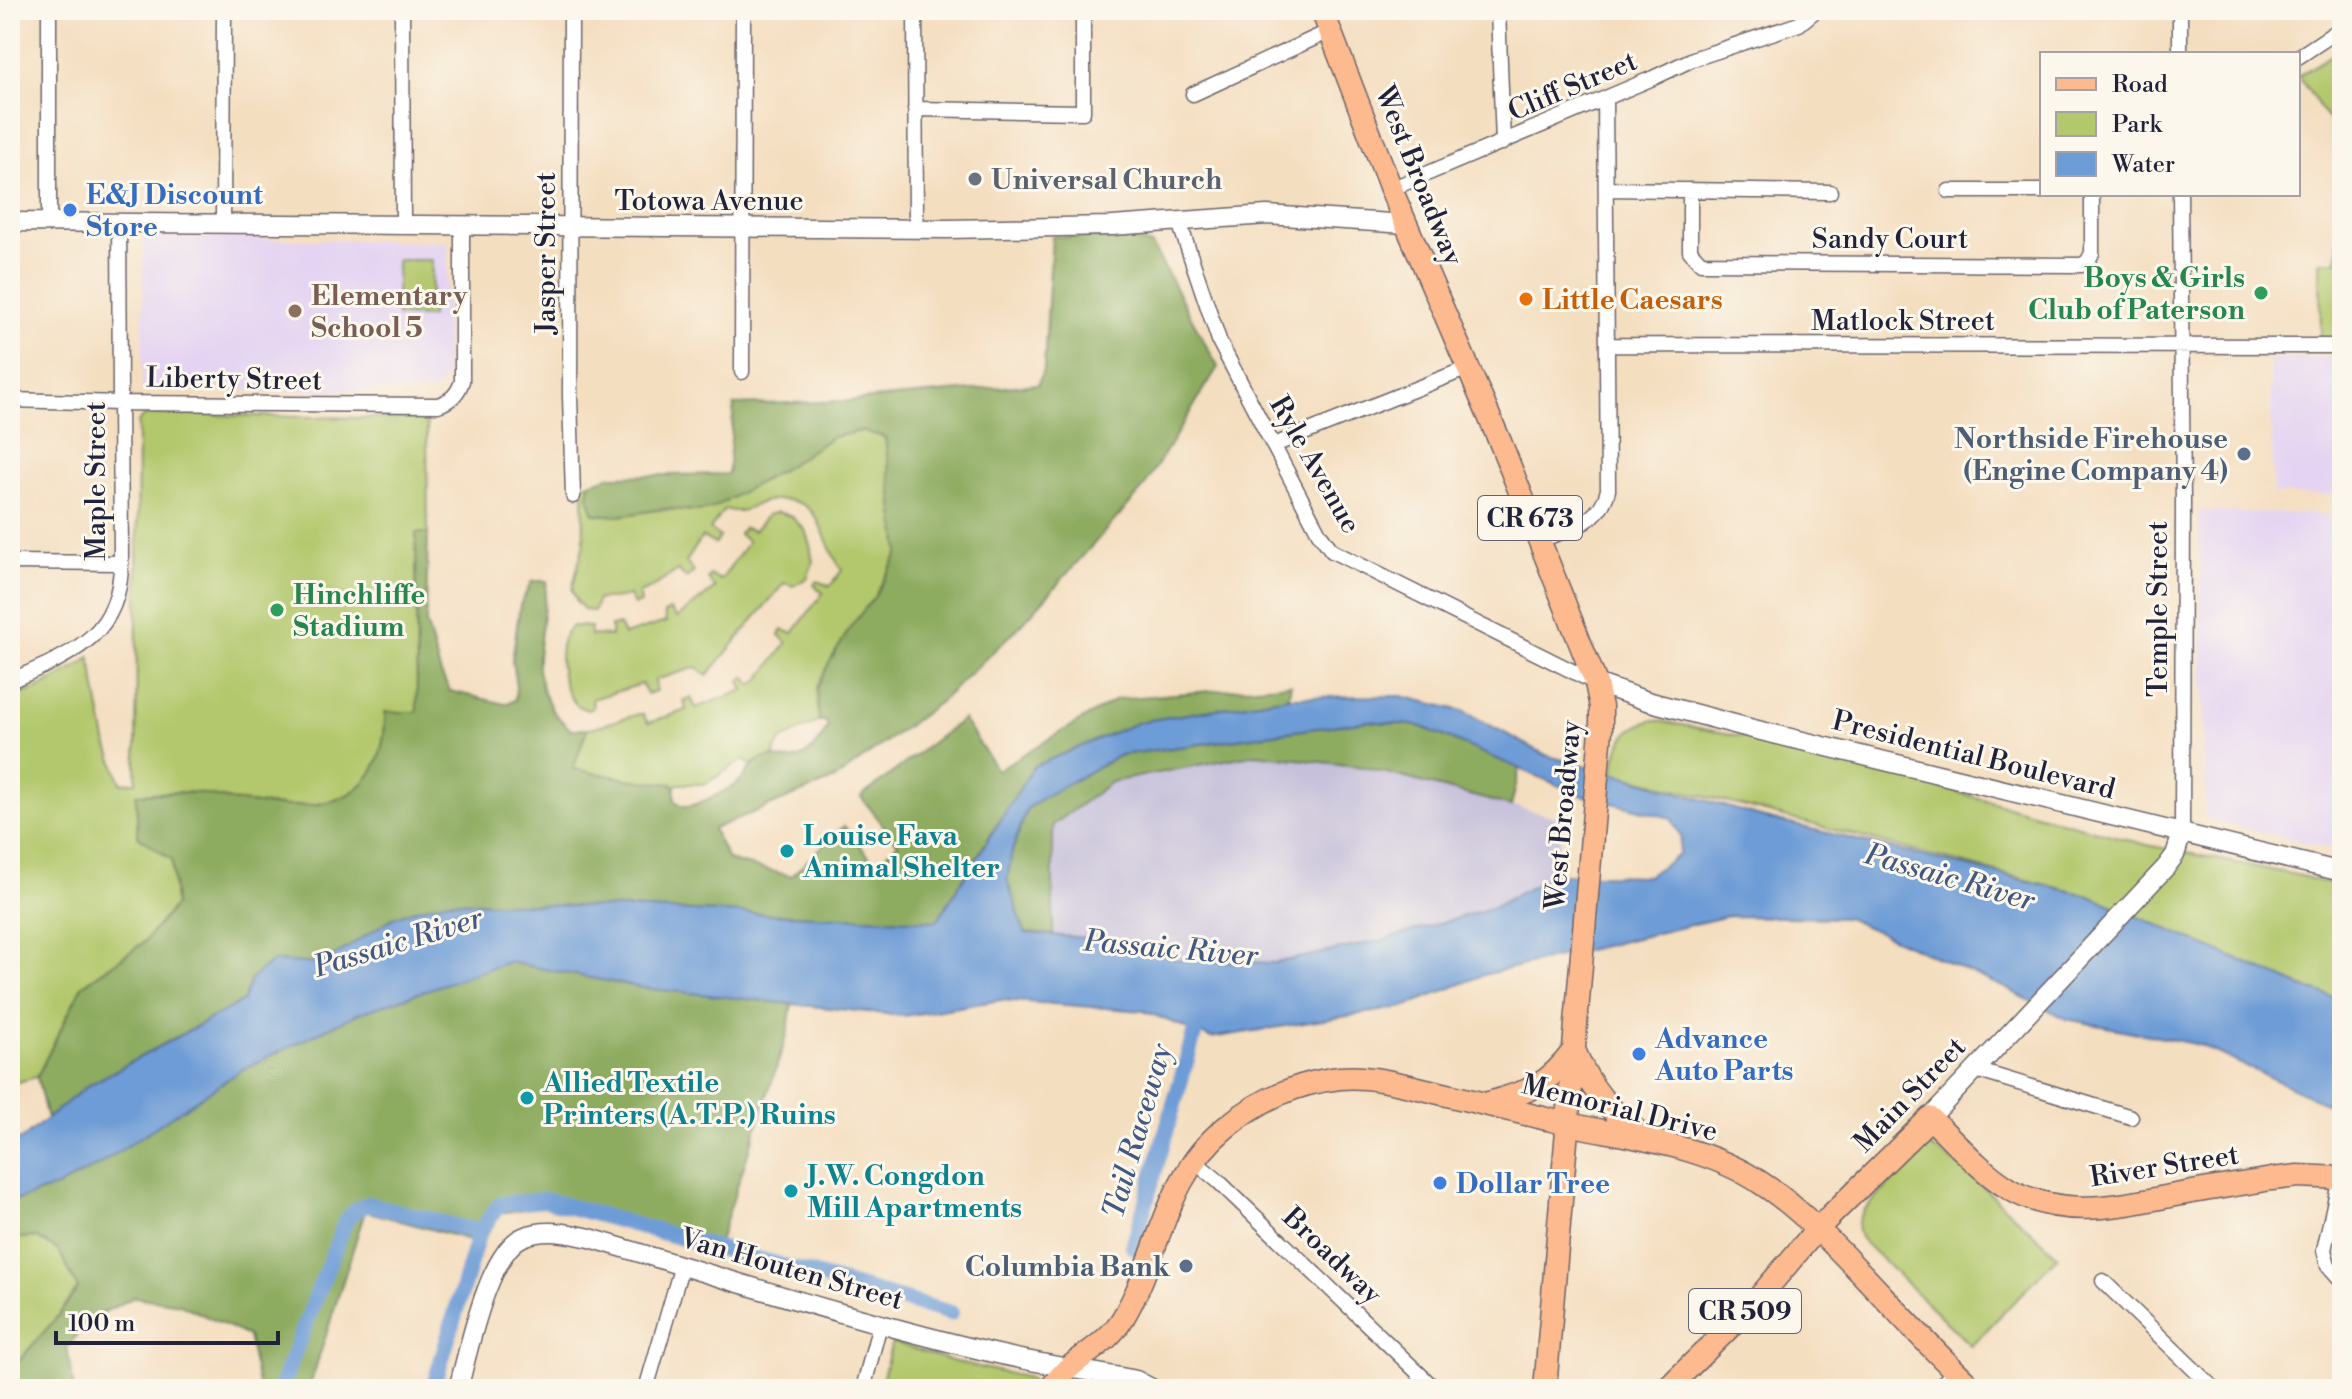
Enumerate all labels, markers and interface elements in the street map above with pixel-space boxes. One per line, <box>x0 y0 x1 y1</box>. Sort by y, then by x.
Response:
street label: Cliff Street <box>1503 44 1642 129</box>
legend <box>2040 52 2300 196</box>
text: Road <box>2112 70 2168 100</box>
street label: West Broadway <box>1366 80 1471 271</box>
text: Park <box>2112 110 2163 140</box>
text: Water <box>2111 150 2175 180</box>
place label: Universal Church <box>991 163 1222 198</box>
marker: Universal Church <box>966 170 984 188</box>
street label: Jasper Street <box>529 172 564 335</box>
place label: E&J Discount Store <box>86 178 264 245</box>
street label: Totowa Avenue <box>614 184 804 219</box>
marker: E&J Discount Store <box>61 201 79 219</box>
street label: Sandy Court <box>1812 222 1968 257</box>
place label: Boys & Girls Club of Paterson <box>2028 261 2245 328</box>
place label: Elementary School 5 <box>311 279 468 346</box>
place label: Little Caesars <box>1542 283 1723 318</box>
marker: Boys & Girls Club of Paterson <box>2252 284 2270 302</box>
marker: Little Caesars <box>1517 290 1535 308</box>
marker: Elementary School 5 <box>286 302 304 320</box>
street label: Matlock Street <box>1811 304 1995 339</box>
street label: Liberty Street <box>146 360 322 399</box>
street label: Ryle Avenue <box>1261 390 1368 540</box>
street label: Maple Street <box>79 401 114 561</box>
place label: Northside Firehouse (Engine Company 4) <box>1954 422 2228 489</box>
marker: Northside Firehouse (Engine Company 4) <box>2235 445 2253 463</box>
road number: CR 673 <box>1478 496 1582 540</box>
street label: Temple Street <box>2141 521 2176 697</box>
place label: Hinchliffe Stadium <box>293 578 425 645</box>
marker: Hinchliffe Stadium <box>268 601 286 619</box>
street label: Presidential Boulevard <box>1829 703 2119 808</box>
street label: West Broadway <box>1538 718 1589 913</box>
place label: Louise Fava Animal Shelter <box>802 819 1000 886</box>
water label: Passaic River <box>1860 835 2040 921</box>
marker: Louise Fava Animal Shelter <box>778 842 796 860</box>
water label: Passaic River <box>308 899 489 987</box>
water label: Passaic River <box>1081 922 1261 976</box>
place label: Advance Auto Parts <box>1654 1022 1794 1089</box>
street label: Main Street <box>1847 1030 1974 1160</box>
water label: Tail Raceway <box>1095 1038 1181 1223</box>
marker: Advance Auto Parts <box>1630 1045 1648 1063</box>
place label: Allied Textile Printers (A.T.P.) Ruins <box>542 1066 836 1133</box>
street label: Memorial Drive <box>1518 1067 1721 1150</box>
marker: Allied Textile Printers (A.T.P.) Ruins <box>518 1089 536 1107</box>
street label: River Street <box>2087 1137 2241 1196</box>
place label: J.W. Congdon Mill Apartments <box>803 1159 1022 1226</box>
place label: Dollar Tree <box>1456 1167 1610 1202</box>
marker: Dollar Tree <box>1431 1174 1449 1192</box>
marker: J.W. Congdon Mill Apartments <box>782 1182 800 1200</box>
street label: Broadway <box>1274 1200 1389 1312</box>
street label: Van Houten Street <box>675 1221 907 1318</box>
place label: Columbia Bank <box>965 1250 1171 1285</box>
marker: Columbia Bank <box>1177 1257 1195 1275</box>
road number: CR 509 <box>1689 1289 1801 1333</box>
scale bar <box>56 1295 278 1345</box>
text: 100 m <box>68 1309 135 1339</box>

